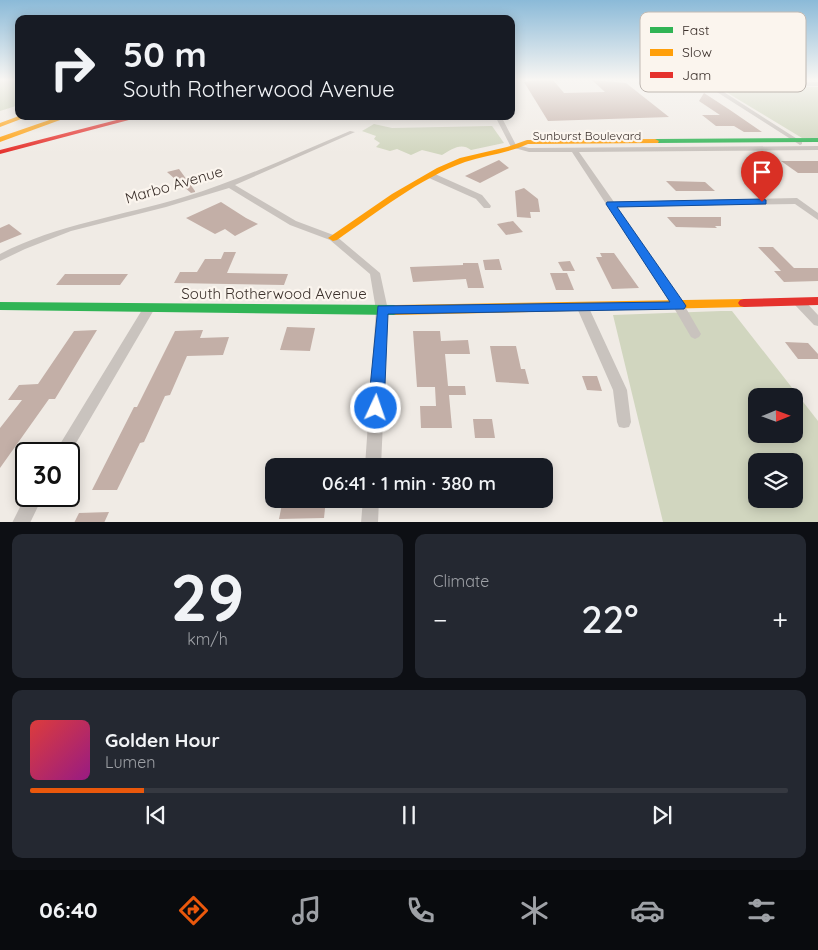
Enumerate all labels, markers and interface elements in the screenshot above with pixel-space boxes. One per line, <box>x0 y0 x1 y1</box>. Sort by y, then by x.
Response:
legend <box>640 12 806 92</box>
text: Fast <box>682 21 710 39</box>
text: 50 m <box>123 32 207 76</box>
icon: right <box>40 35 105 100</box>
text: Slow <box>682 43 712 61</box>
text: Jam <box>682 66 711 84</box>
text: South Rotherwood Avenue <box>123 75 395 103</box>
street label: Sunburst Boulevard <box>533 128 641 143</box>
pin <box>741 151 783 202</box>
icon: arrive <box>748 158 776 186</box>
street label: Marbo Avenue <box>123 161 225 208</box>
street label: South Rotherwood Avenue <box>181 284 367 303</box>
position arrow <box>349 381 401 433</box>
north arrow <box>748 388 802 442</box>
map controls <box>748 388 803 508</box>
speed limit sign: 30 <box>15 442 80 507</box>
button: layers <box>748 453 803 508</box>
text: 06:41 · 1 min · 380 m <box>322 471 496 495</box>
text: 29 <box>171 556 244 637</box>
text: Climate <box>433 571 489 591</box>
text: 22° <box>581 595 638 643</box>
text: − <box>433 602 448 637</box>
text: + <box>772 602 788 637</box>
text: km/h <box>187 629 228 649</box>
text: Golden Hour <box>105 728 220 752</box>
text: Lumen <box>105 752 156 772</box>
icon: previous <box>142 801 170 829</box>
icon: pause <box>395 801 423 829</box>
icon: next <box>648 801 676 829</box>
icon: directions <box>176 893 211 928</box>
icon: music <box>289 893 324 928</box>
icon: phone <box>403 893 438 928</box>
icon: climate <box>517 893 552 928</box>
icon: car <box>630 893 665 928</box>
icon: filters <box>744 893 779 928</box>
text: 06:40 <box>39 896 97 924</box>

